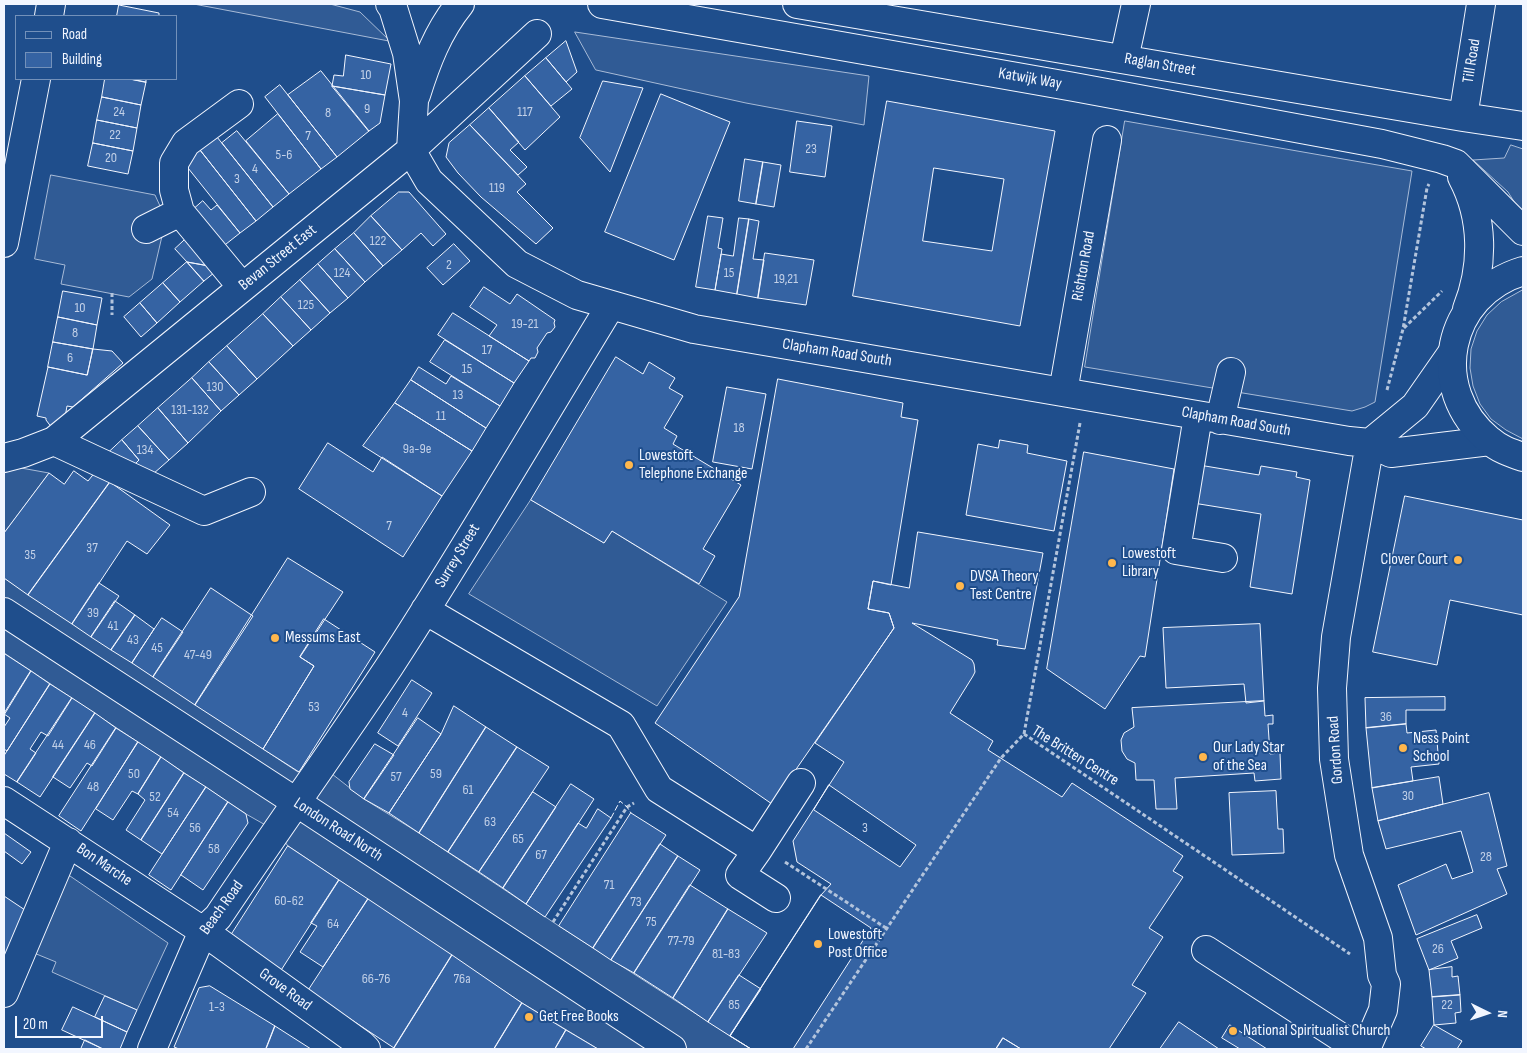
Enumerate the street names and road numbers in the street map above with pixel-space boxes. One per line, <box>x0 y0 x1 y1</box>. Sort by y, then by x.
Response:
street label: Till Road <box>1459 37 1485 85</box>
street label: Raglan Street <box>1123 49 1197 81</box>
street label: Katwijk Way <box>997 64 1063 94</box>
street label: Bevan Street East <box>235 221 321 295</box>
street label: Rishton Road <box>1068 230 1100 302</box>
street label: Clapham Road South <box>781 335 893 371</box>
street label: Clapham Road South <box>1180 403 1292 441</box>
street label: Surrey Street <box>431 521 485 591</box>
street label: Gordon Road <box>1324 715 1348 785</box>
street label: The Britten Centre <box>1028 722 1122 790</box>
street label: London Road North <box>290 794 386 866</box>
street label: Bon Marche <box>73 839 135 891</box>
street label: Beach Road <box>196 877 248 939</box>
street label: Grove Road <box>255 964 315 1016</box>

